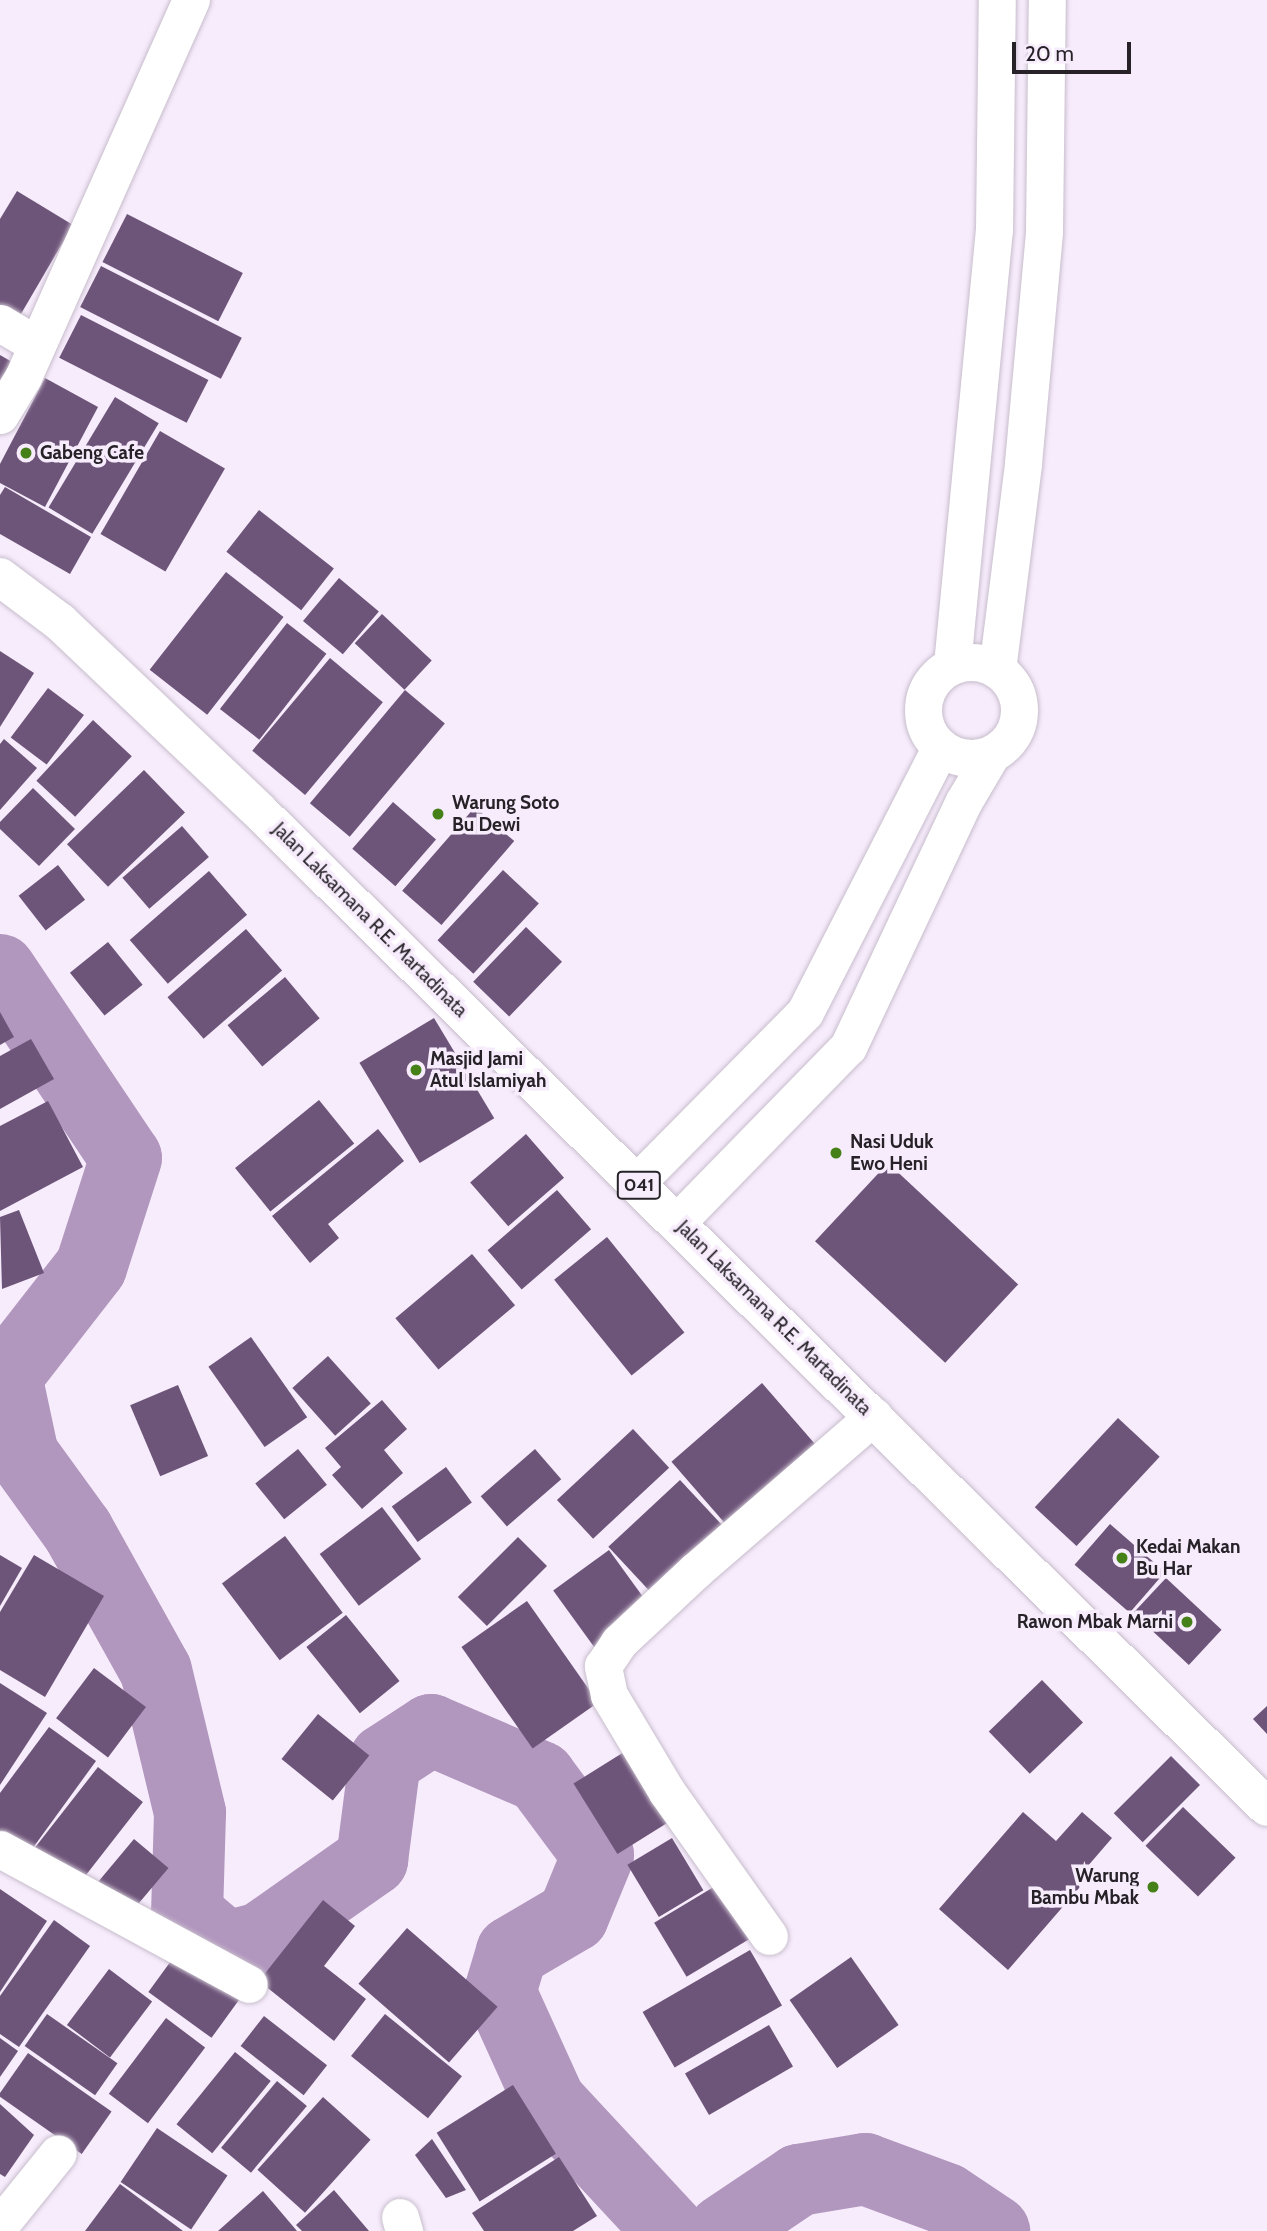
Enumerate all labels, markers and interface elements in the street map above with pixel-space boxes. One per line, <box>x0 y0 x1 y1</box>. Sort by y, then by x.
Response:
scale bar <box>1015 28 1134 72</box>
text: 20 m <box>1025 41 1074 66</box>
place label: Gabeng Cafe <box>40 442 144 464</box>
marker: Gabeng Cafe <box>18 445 34 461</box>
place label: Warung Soto Bu Dewi <box>452 792 559 836</box>
marker: Warung Soto Bu Dewi <box>430 806 446 822</box>
street label: Jalan Laksamana R.E. Martadinata <box>268 818 472 1022</box>
place label: Masjid Jami Atul Islamiyah <box>430 1048 546 1092</box>
marker: Masjid Jami Atul Islamiyah <box>408 1062 424 1078</box>
place label: Nasi Uduk Ewo Heni <box>850 1131 934 1175</box>
marker: Nasi Uduk Ewo Heni <box>828 1145 844 1161</box>
road number: 041 <box>616 1170 662 1200</box>
street label: Jalan Laksamana R.E. Martadinata <box>672 1216 876 1420</box>
place label: Kedai Makan Bu Har <box>1136 1536 1240 1580</box>
marker: Kedai Makan Bu Har <box>1114 1550 1130 1566</box>
place label: Rawon Mbak Marni <box>1017 1611 1173 1633</box>
marker: Rawon Mbak Marni <box>1179 1614 1195 1630</box>
place label: Warung Bambu Mbak <box>1030 1865 1139 1909</box>
marker: Warung Bambu Mbak <box>1145 1879 1161 1895</box>

